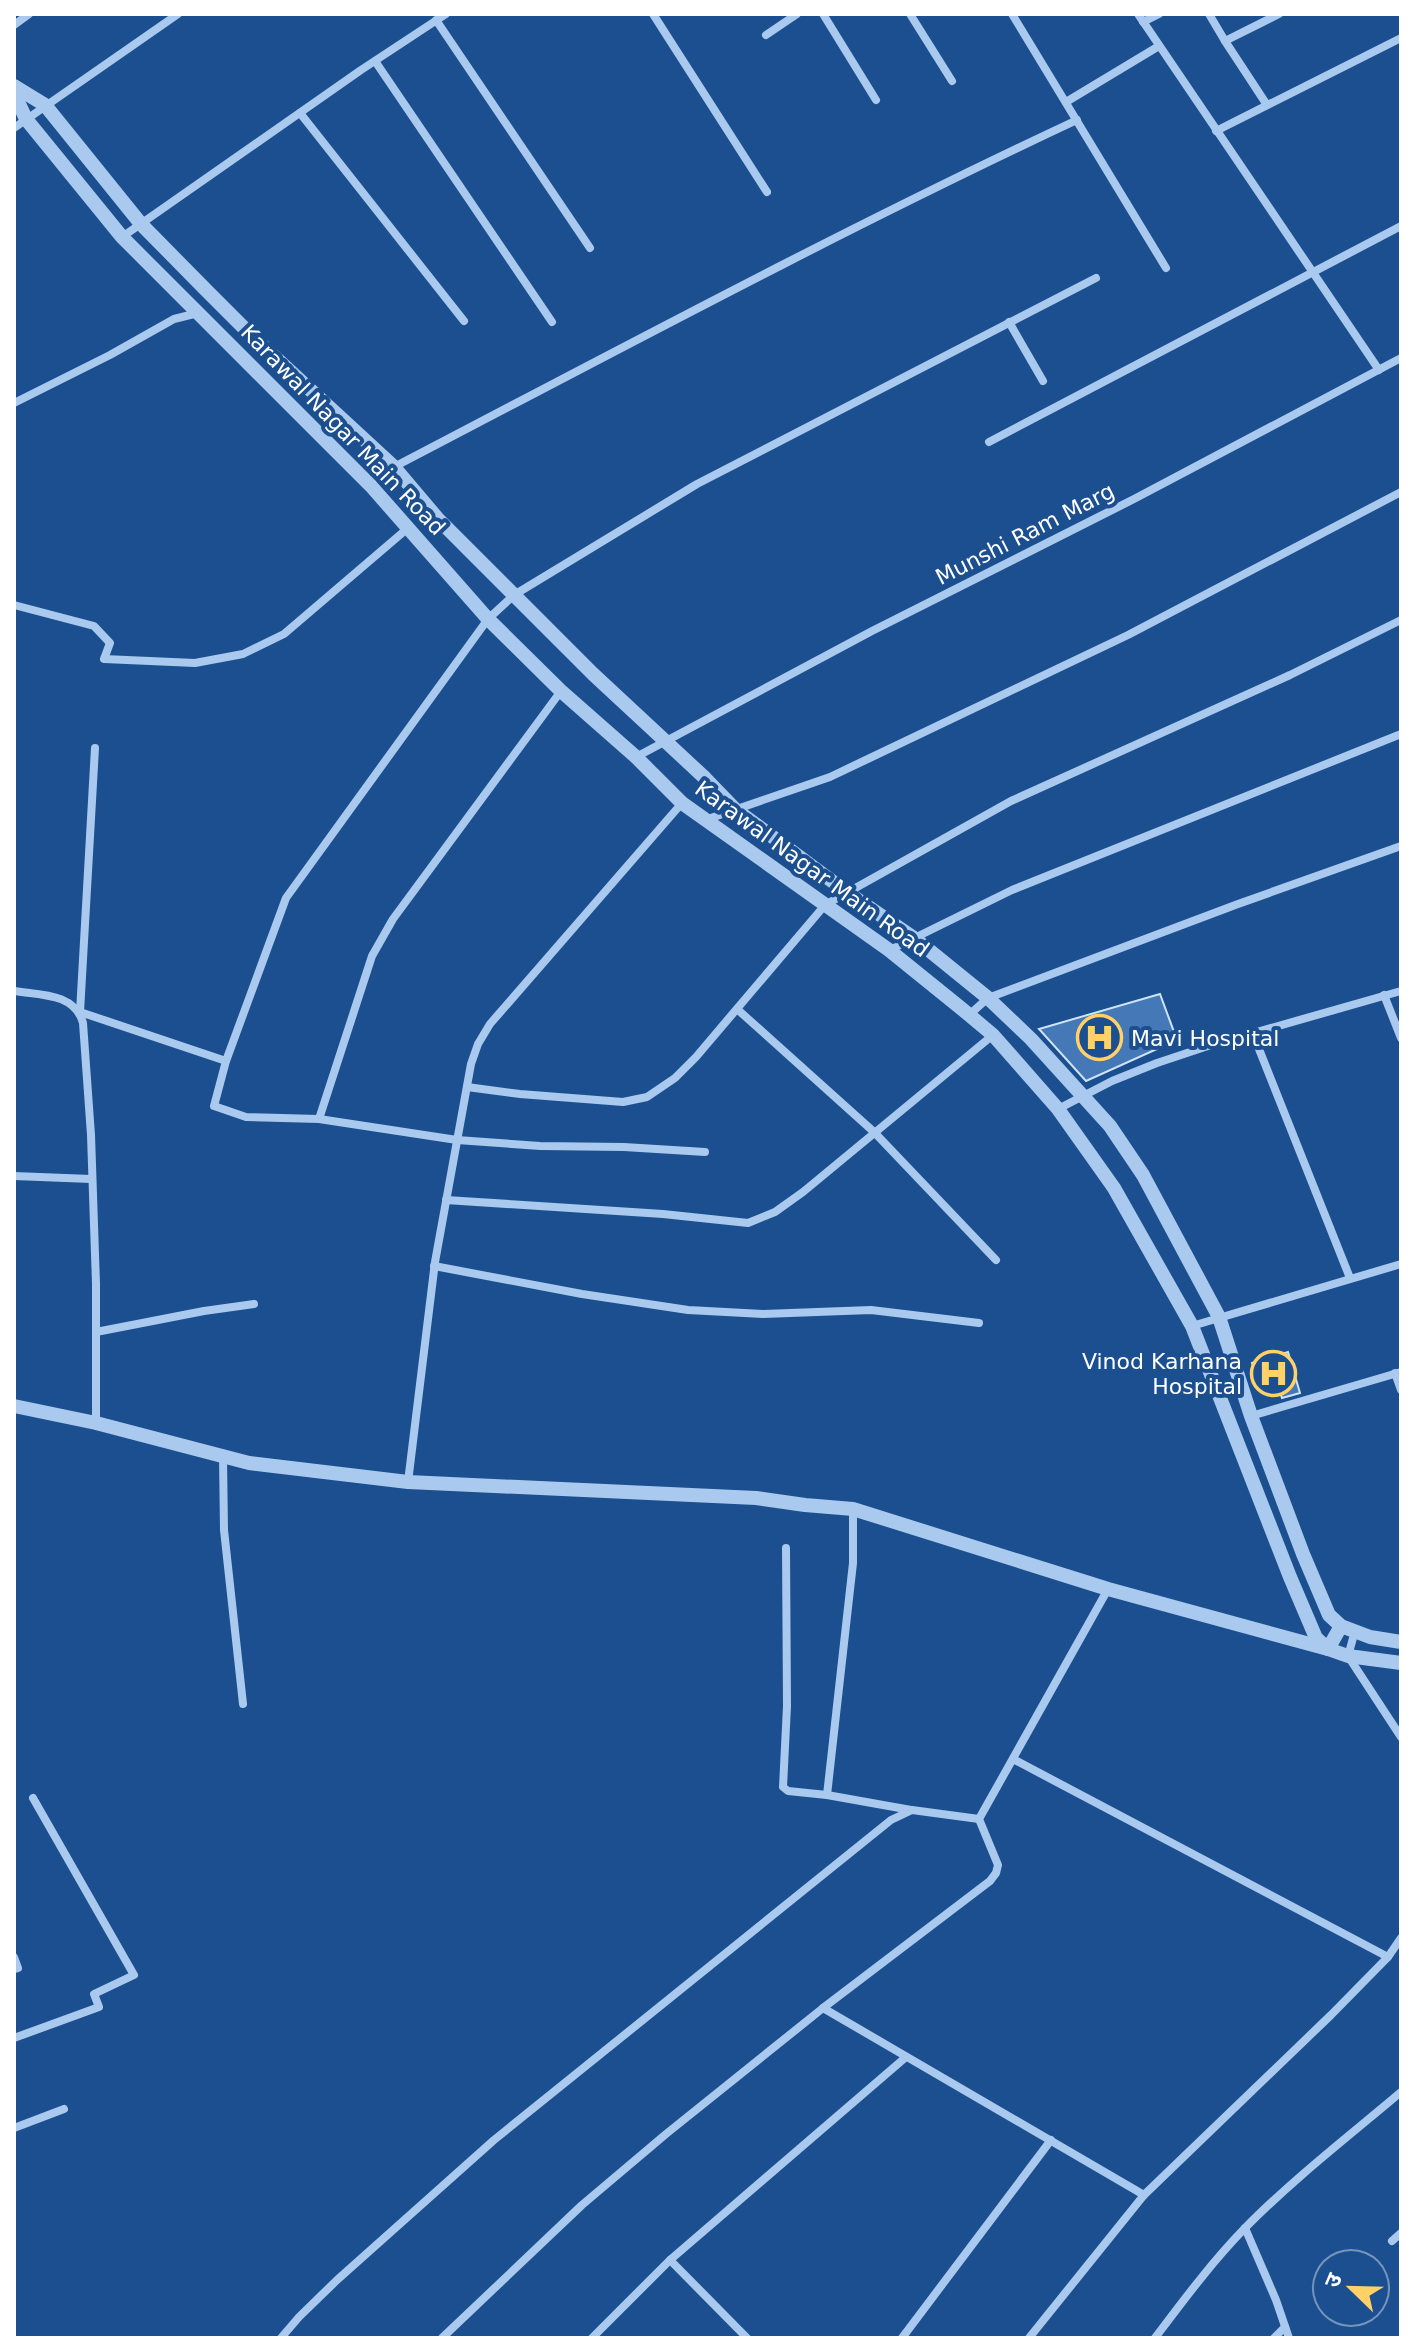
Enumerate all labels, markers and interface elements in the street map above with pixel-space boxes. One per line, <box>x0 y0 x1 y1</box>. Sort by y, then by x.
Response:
street label: Karawal Nagar Main Road <box>236 320 450 540</box>
street label: Munshi Ram Marg <box>931 478 1119 590</box>
street label: Karawal Nagar Main Road <box>690 776 934 962</box>
hospital icon: Mavi Hospital <box>1076 1014 1124 1062</box>
place label: Mavi Hospital <box>1131 1026 1279 1051</box>
place label: Vinod Karhana Hospital <box>1082 1349 1242 1399</box>
hospital icon: Vinod Karhana Hospital <box>1249 1350 1297 1398</box>
north arrow <box>1311 2248 1391 2328</box>
text: उ <box>1319 2269 1348 2291</box>

